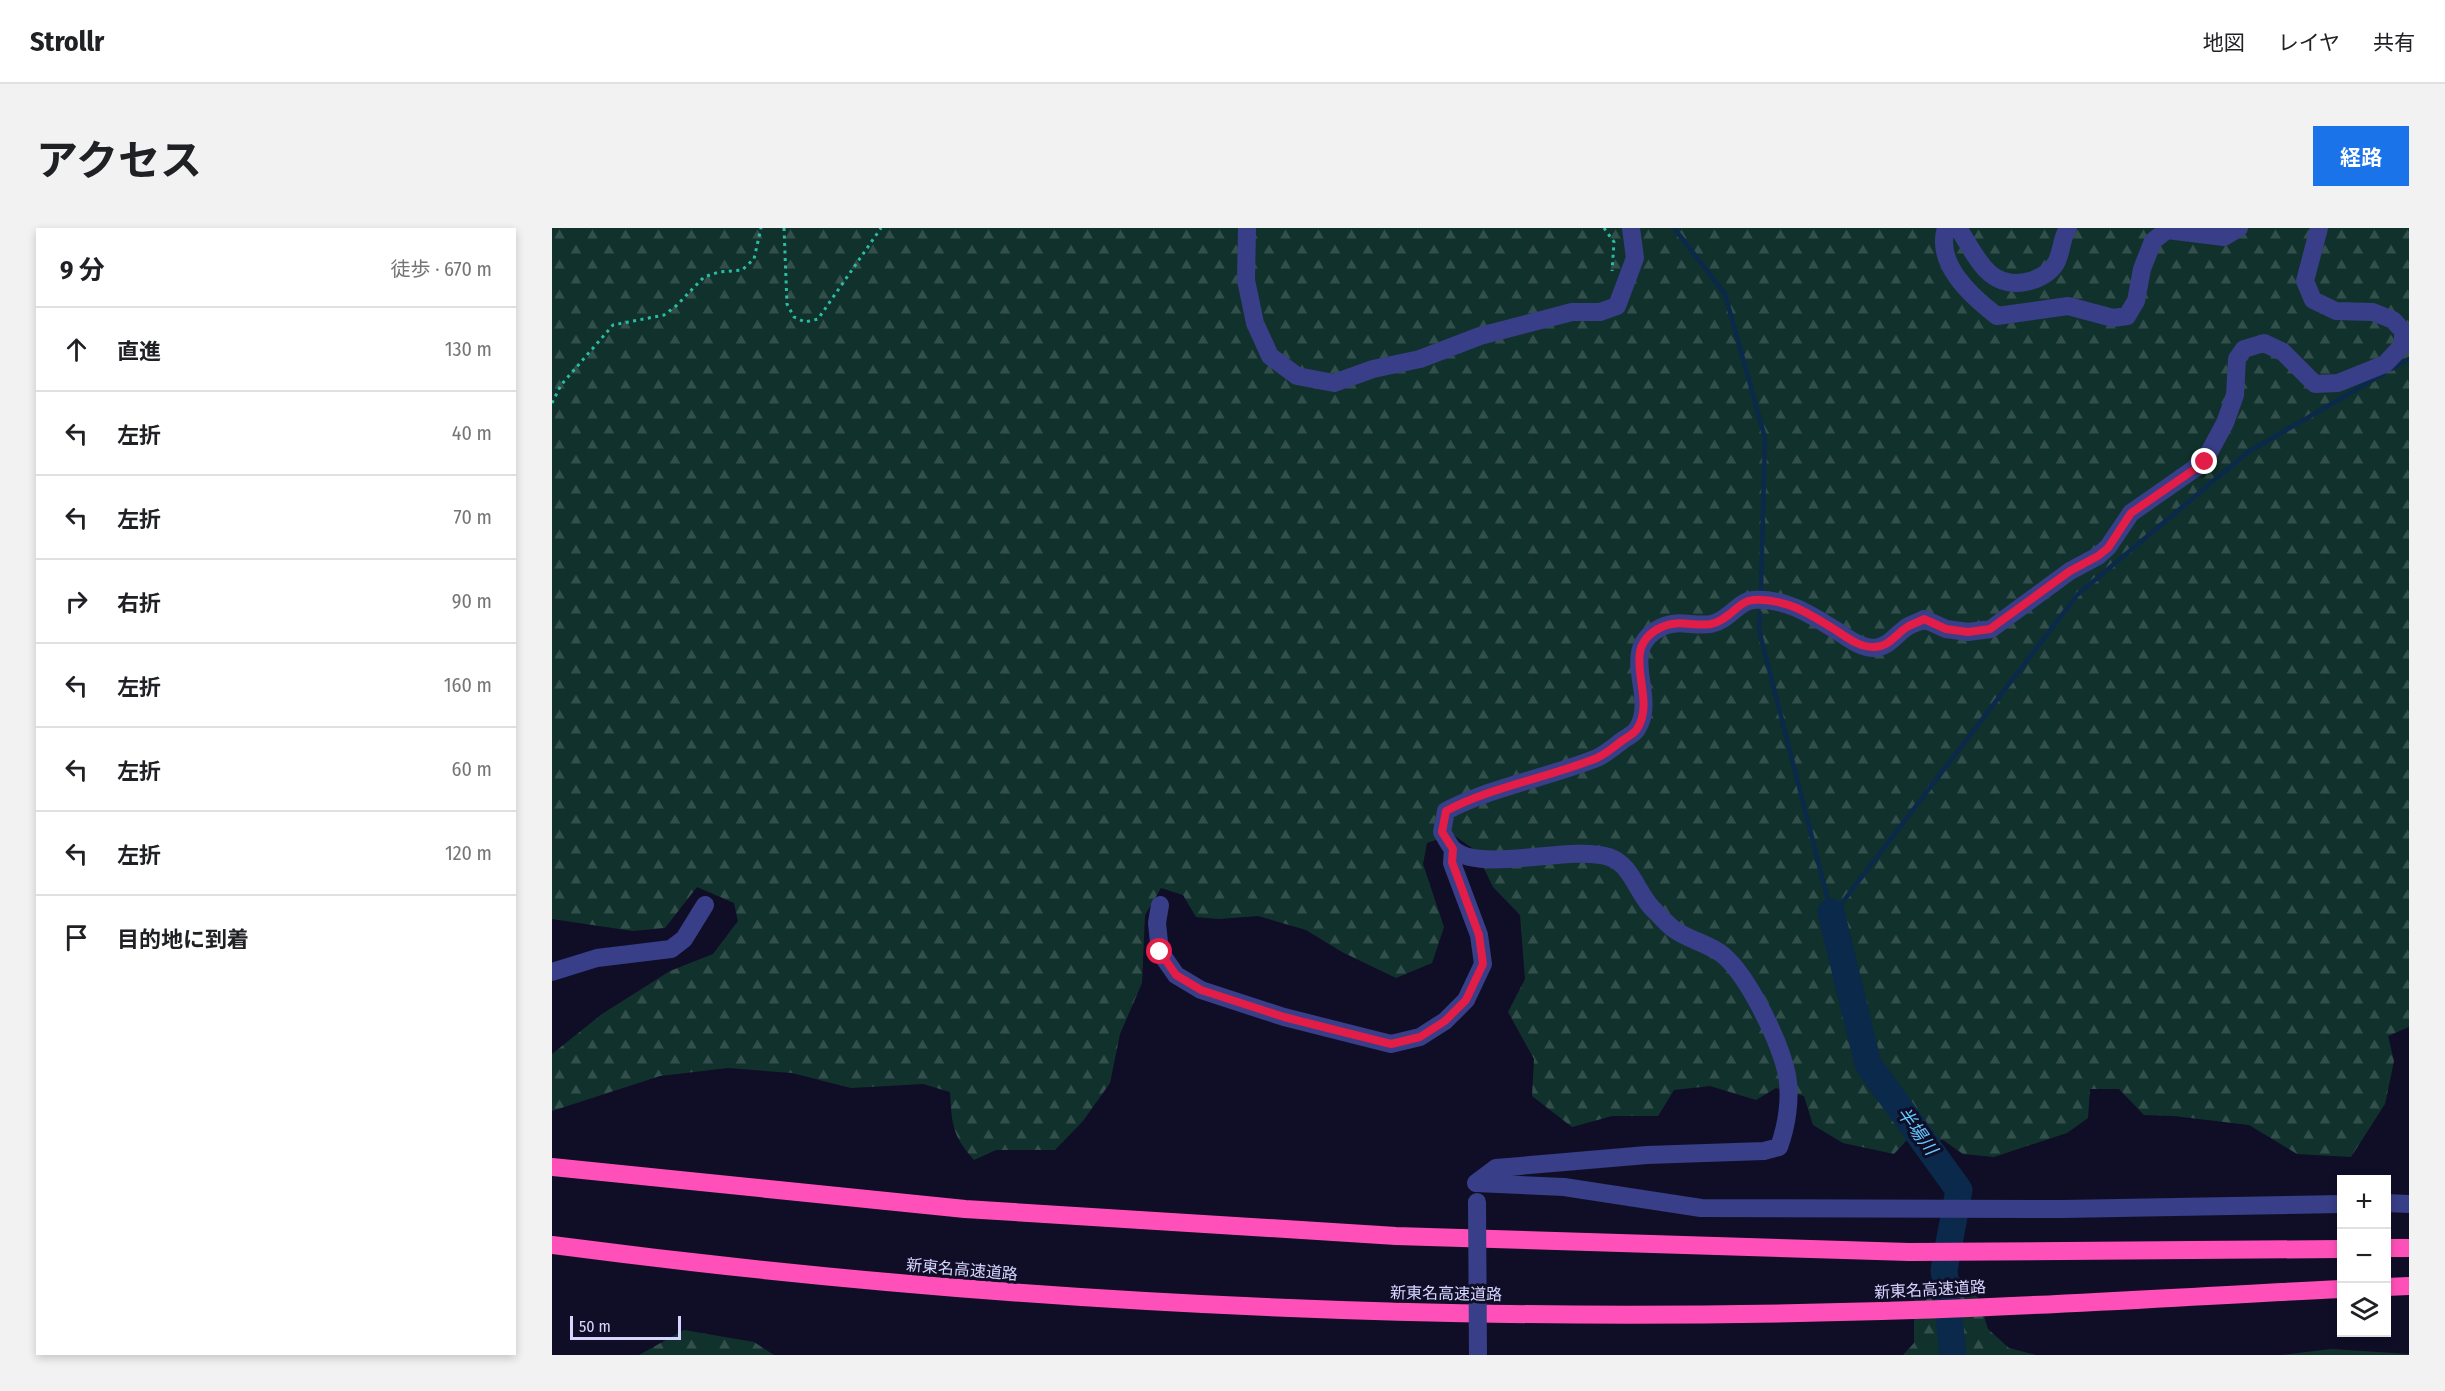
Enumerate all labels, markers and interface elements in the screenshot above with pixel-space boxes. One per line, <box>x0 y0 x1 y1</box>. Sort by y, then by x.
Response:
text: Strollr <box>30 25 104 58</box>
text: 地図 <box>2203 30 2245 56</box>
text: レイヤ <box>2278 30 2340 56</box>
text: 共有 <box>2373 30 2415 56</box>
button: 経路 <box>2313 126 2409 186</box>
text: アクセス <box>36 136 202 186</box>
text: 9 分 <box>60 255 105 286</box>
text: 徒歩 · 670 m <box>390 257 492 281</box>
icon: ahead <box>60 333 93 366</box>
text: 130 m <box>445 337 492 361</box>
text: 直進 <box>117 338 161 365</box>
icon: left <box>60 417 93 450</box>
text: 40 m <box>452 421 492 445</box>
text: 左折 <box>117 422 161 449</box>
route end <box>2191 448 2217 474</box>
icon: left <box>60 501 93 534</box>
text: 70 m <box>454 505 492 529</box>
text: 左折 <box>117 506 161 533</box>
icon: right <box>60 585 93 618</box>
text: 90 m <box>452 589 492 613</box>
text: 右折 <box>117 590 161 617</box>
icon: left <box>60 669 93 702</box>
text: 160 m <box>444 673 492 697</box>
text: 左折 <box>117 674 161 701</box>
icon: left <box>60 753 93 786</box>
text: 60 m <box>452 757 492 781</box>
text: 左折 <box>117 758 161 785</box>
icon: left <box>60 837 93 870</box>
text: 120 m <box>445 841 492 865</box>
text: 左折 <box>117 842 161 869</box>
icon: arrive <box>60 921 93 954</box>
text: 目的地に到着 <box>117 926 249 953</box>
route start <box>1146 938 1172 964</box>
water label: 半場川 <box>1892 1103 1943 1161</box>
map controls <box>2337 1175 2391 1337</box>
button: + <box>2337 1175 2391 1229</box>
button: − <box>2337 1229 2391 1283</box>
street label: 新東名高速道路 <box>905 1255 1019 1284</box>
street label: 新東名高速道路 <box>1874 1277 1986 1302</box>
street label: 新東名高速道路 <box>1390 1283 1502 1304</box>
button: layers <box>2337 1283 2391 1337</box>
scale bar <box>570 1313 681 1340</box>
text: 50 m <box>579 1317 611 1336</box>

